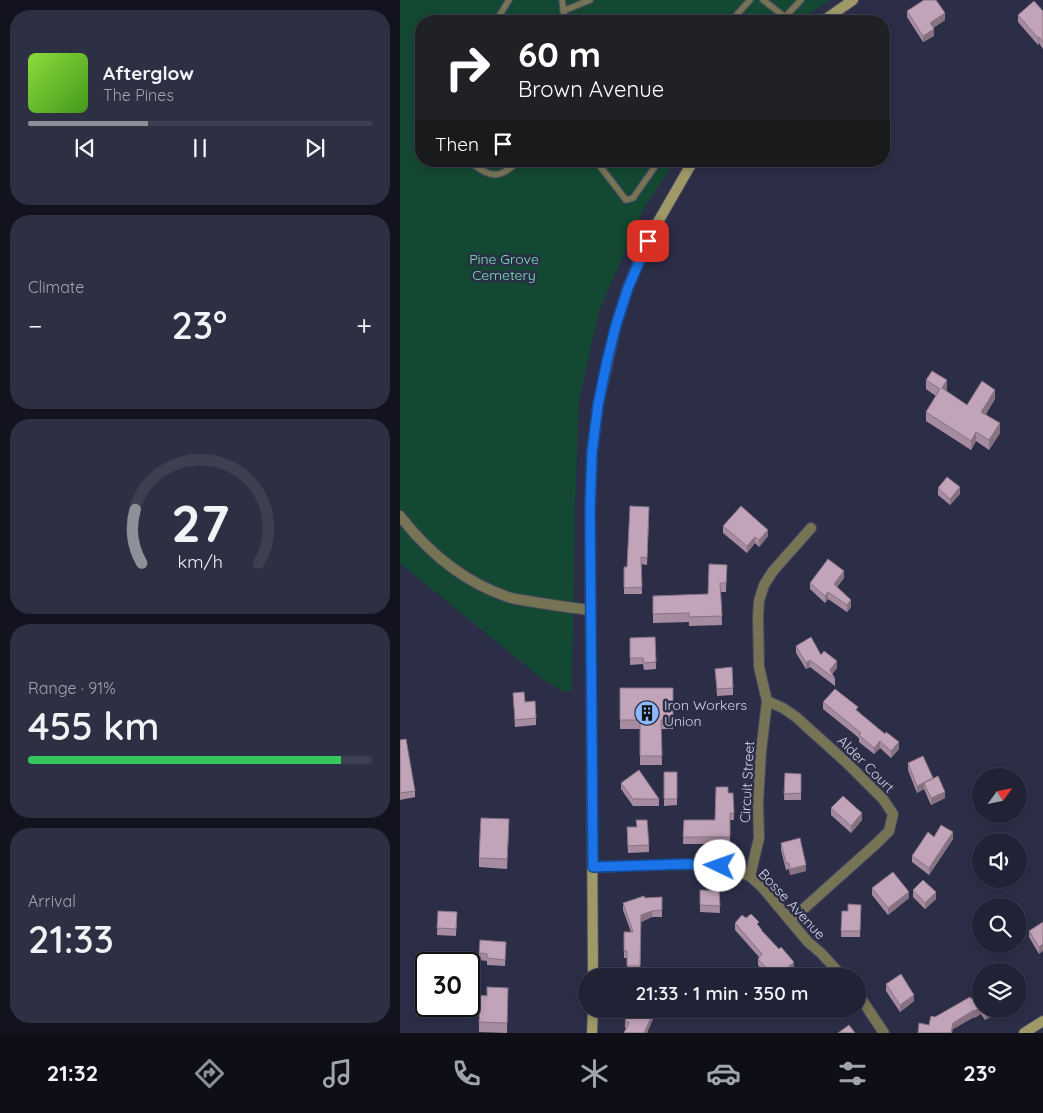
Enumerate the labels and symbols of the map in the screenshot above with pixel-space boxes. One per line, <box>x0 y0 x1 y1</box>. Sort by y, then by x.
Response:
pin <box>627 220 669 262</box>
park label: Pine Grove Cemetery <box>469 250 539 284</box>
place label: Iron Workers Union <box>664 696 747 730</box>
building icon: Iron Workers Union <box>634 700 660 726</box>
street label: Alder Court <box>834 732 899 797</box>
street label: Circuit Street <box>736 740 758 824</box>
north arrow <box>972 768 1028 822</box>
position arrow <box>693 839 745 891</box>
street label: Bosse Avenue <box>755 865 829 943</box>
speed limit sign: 30 <box>415 952 480 1017</box>

